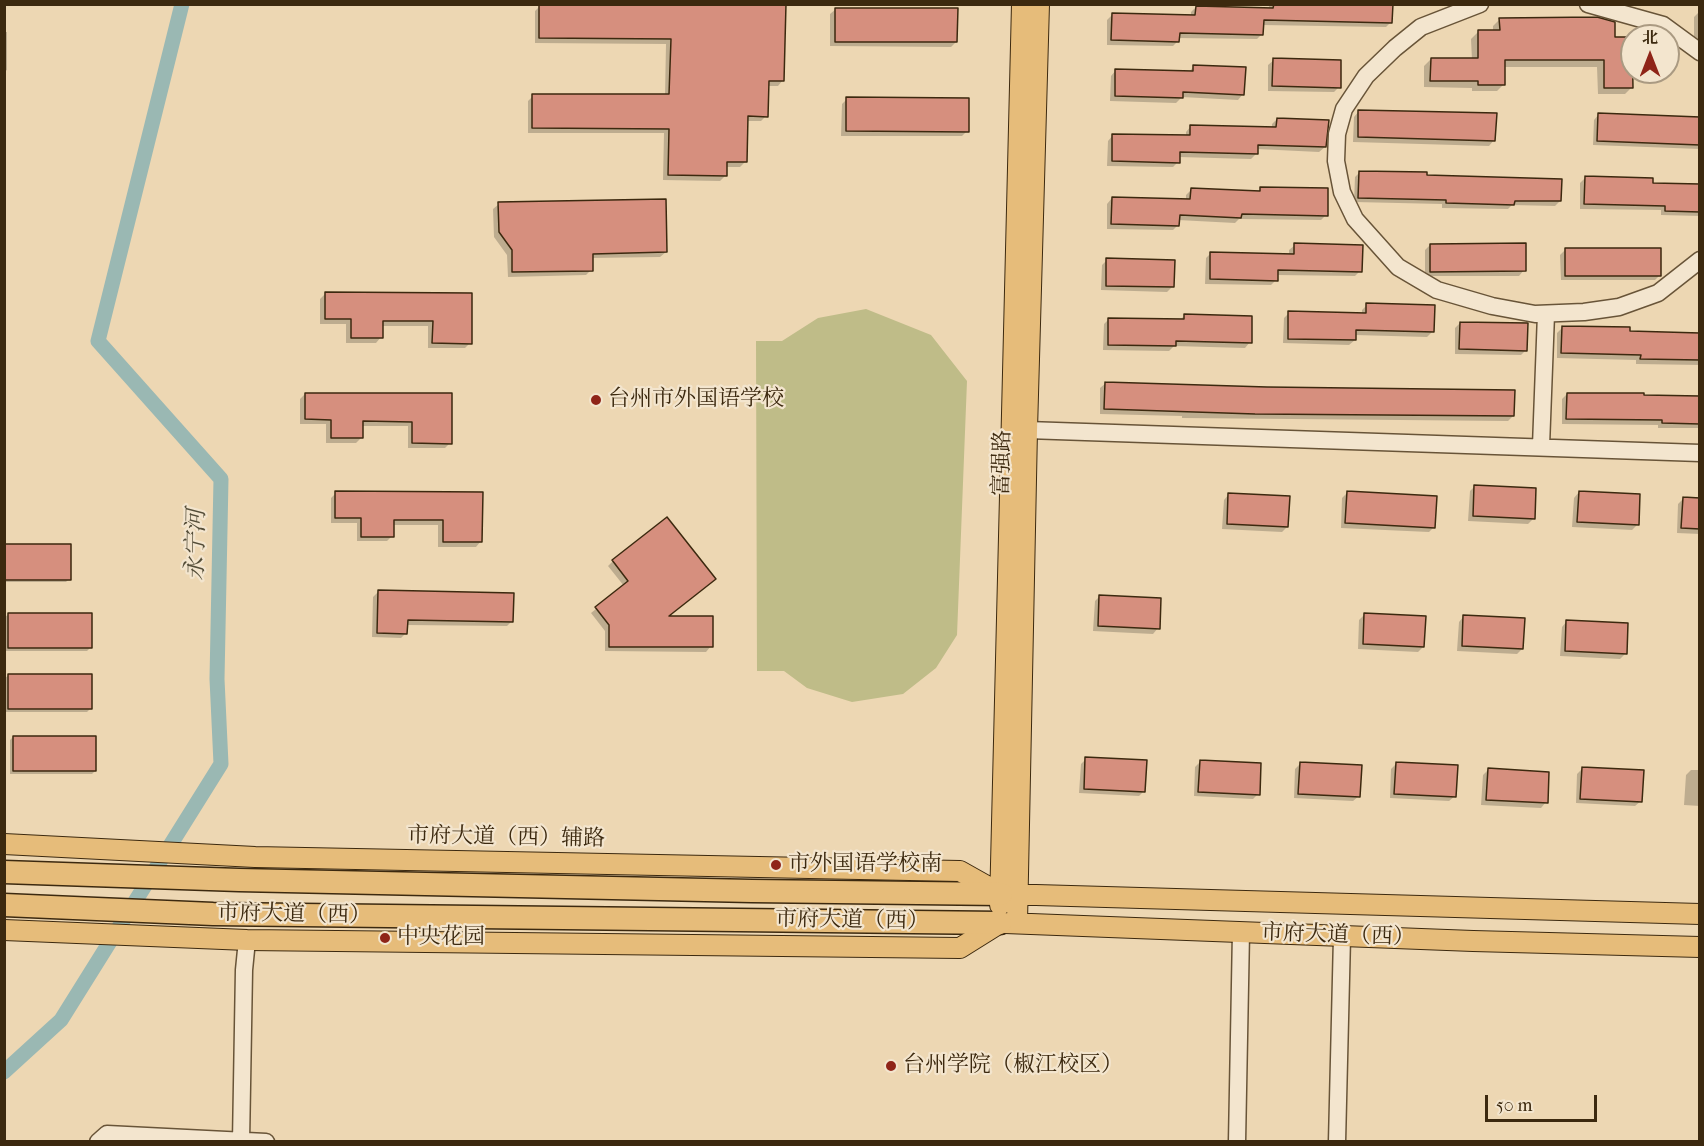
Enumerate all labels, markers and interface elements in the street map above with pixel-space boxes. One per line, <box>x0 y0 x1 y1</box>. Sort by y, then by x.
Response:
north arrow <box>1620 24 1680 84</box>
text: 北 <box>1642 28 1658 47</box>
place label: 台州市外国语学校 <box>608 387 784 413</box>
marker: 台州市外国语学校 <box>589 393 603 407</box>
street label: 富强路 <box>989 430 1017 496</box>
water label: 永宁河 <box>182 509 212 581</box>
street label: 市府大道（西）辅路 <box>407 823 605 853</box>
place label: 市外国语学校南 <box>788 852 942 878</box>
marker: 市外国语学校南 <box>769 858 783 872</box>
street label: 市府大道（西） <box>217 900 371 930</box>
street label: 市府大道（西） <box>775 906 929 936</box>
street label: 市府大道（西） <box>1261 920 1415 952</box>
place label: 中央花园 <box>397 925 485 951</box>
marker: 中央花园 <box>378 931 392 945</box>
place label: 台州学院（椒江校区） <box>903 1053 1123 1079</box>
marker: 台州学院（椒江校区） <box>884 1059 898 1073</box>
scale bar <box>1488 1083 1600 1121</box>
text: 50 m <box>1496 1095 1532 1116</box>

